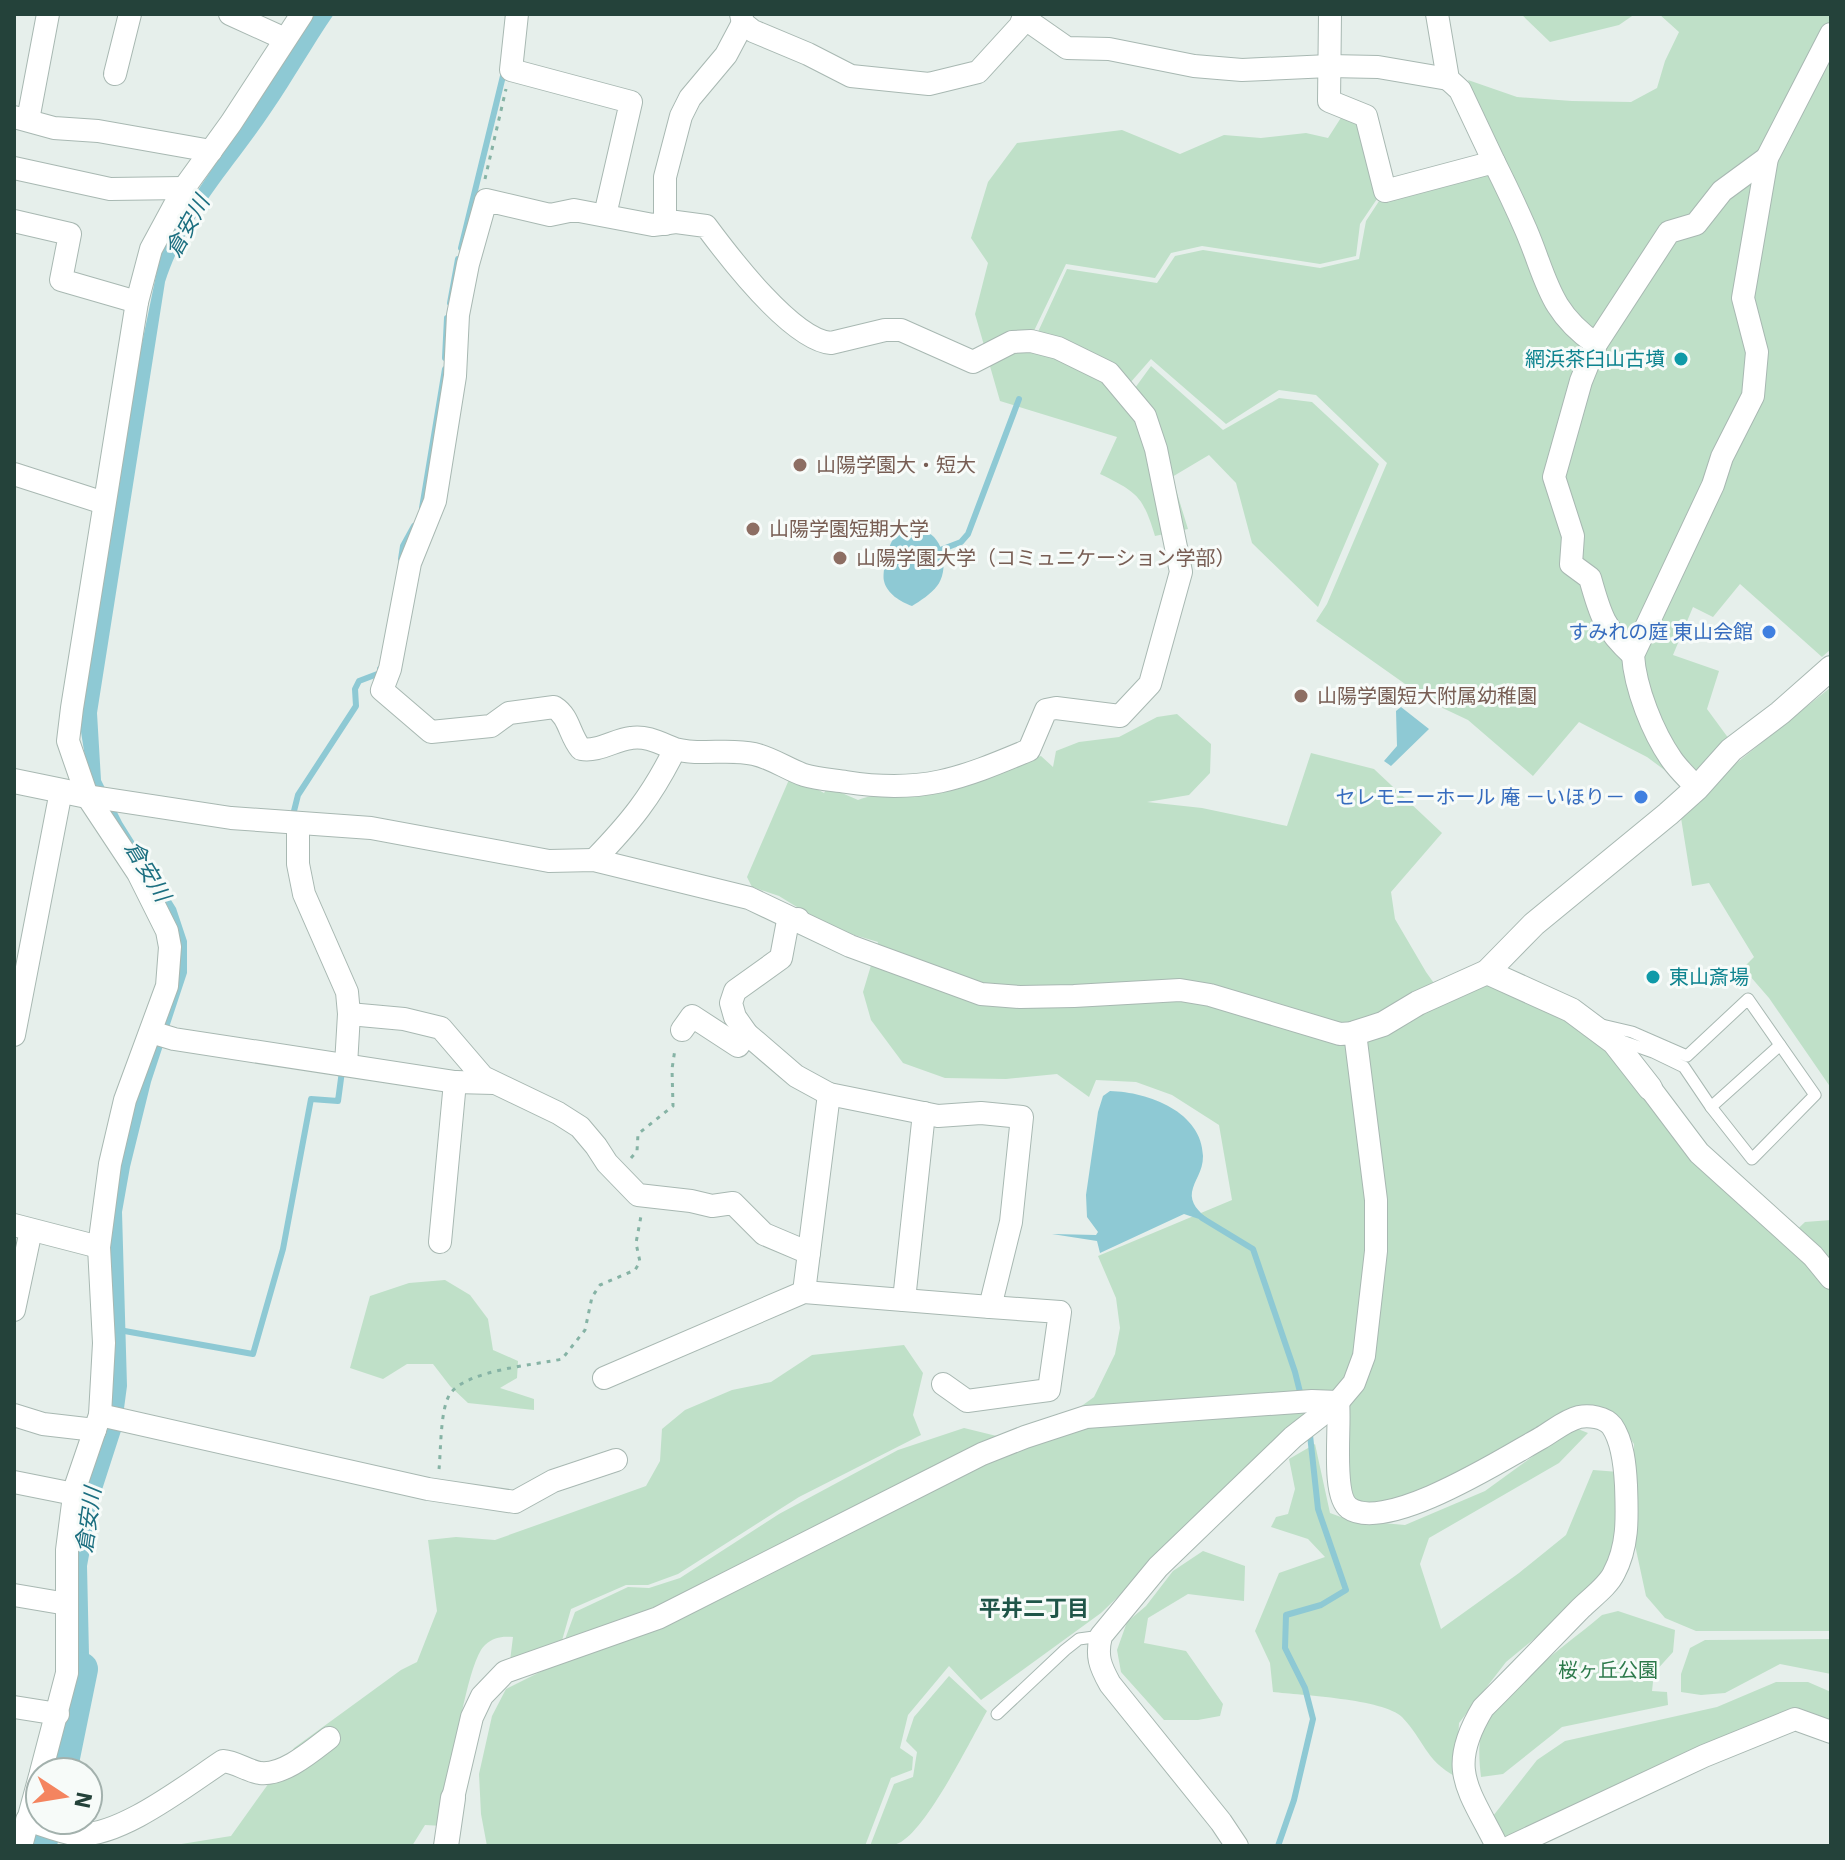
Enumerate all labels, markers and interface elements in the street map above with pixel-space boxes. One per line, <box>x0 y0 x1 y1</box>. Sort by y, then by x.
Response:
water label: 倉安川 <box>158 188 216 262</box>
place label: 網浜茶臼山古墳 <box>1525 345 1665 372</box>
marker: 網浜茶臼山古墳 <box>1672 350 1690 368</box>
place label: 山陽学園大・短大 <box>816 451 976 478</box>
marker: 山陽学園大・短大 <box>791 456 809 474</box>
place label: 山陽学園短期大学 <box>769 515 929 542</box>
marker: 山陽学園短期大学 <box>744 520 762 538</box>
place label: 山陽学園大学（コミュニケーション学部） <box>856 544 1236 571</box>
marker: 山陽学園大学（コミュニケーション学部） <box>831 549 849 567</box>
place label: すみれの庭 東山会館 <box>1568 618 1753 645</box>
marker: すみれの庭 東山会館 <box>1760 623 1778 641</box>
place label: 山陽学園短大附属幼稚園 <box>1317 682 1537 709</box>
marker: 山陽学園短大附属幼稚園 <box>1292 687 1310 705</box>
place label: セレモニーホール 庵 －いほり－ <box>1336 783 1625 810</box>
marker: セレモニーホール 庵 －いほり－ <box>1632 788 1650 806</box>
water label: 倉安川 <box>119 835 179 908</box>
place label: 東山斎場 <box>1669 963 1749 990</box>
marker: 東山斎場 <box>1644 968 1662 986</box>
water label: 倉安川 <box>69 1483 107 1555</box>
district label: 平井二丁目 <box>979 1593 1089 1622</box>
park label: 桜ヶ丘公園 <box>1558 1656 1658 1683</box>
north arrow <box>24 1756 104 1836</box>
text: N <box>68 1789 100 1811</box>

